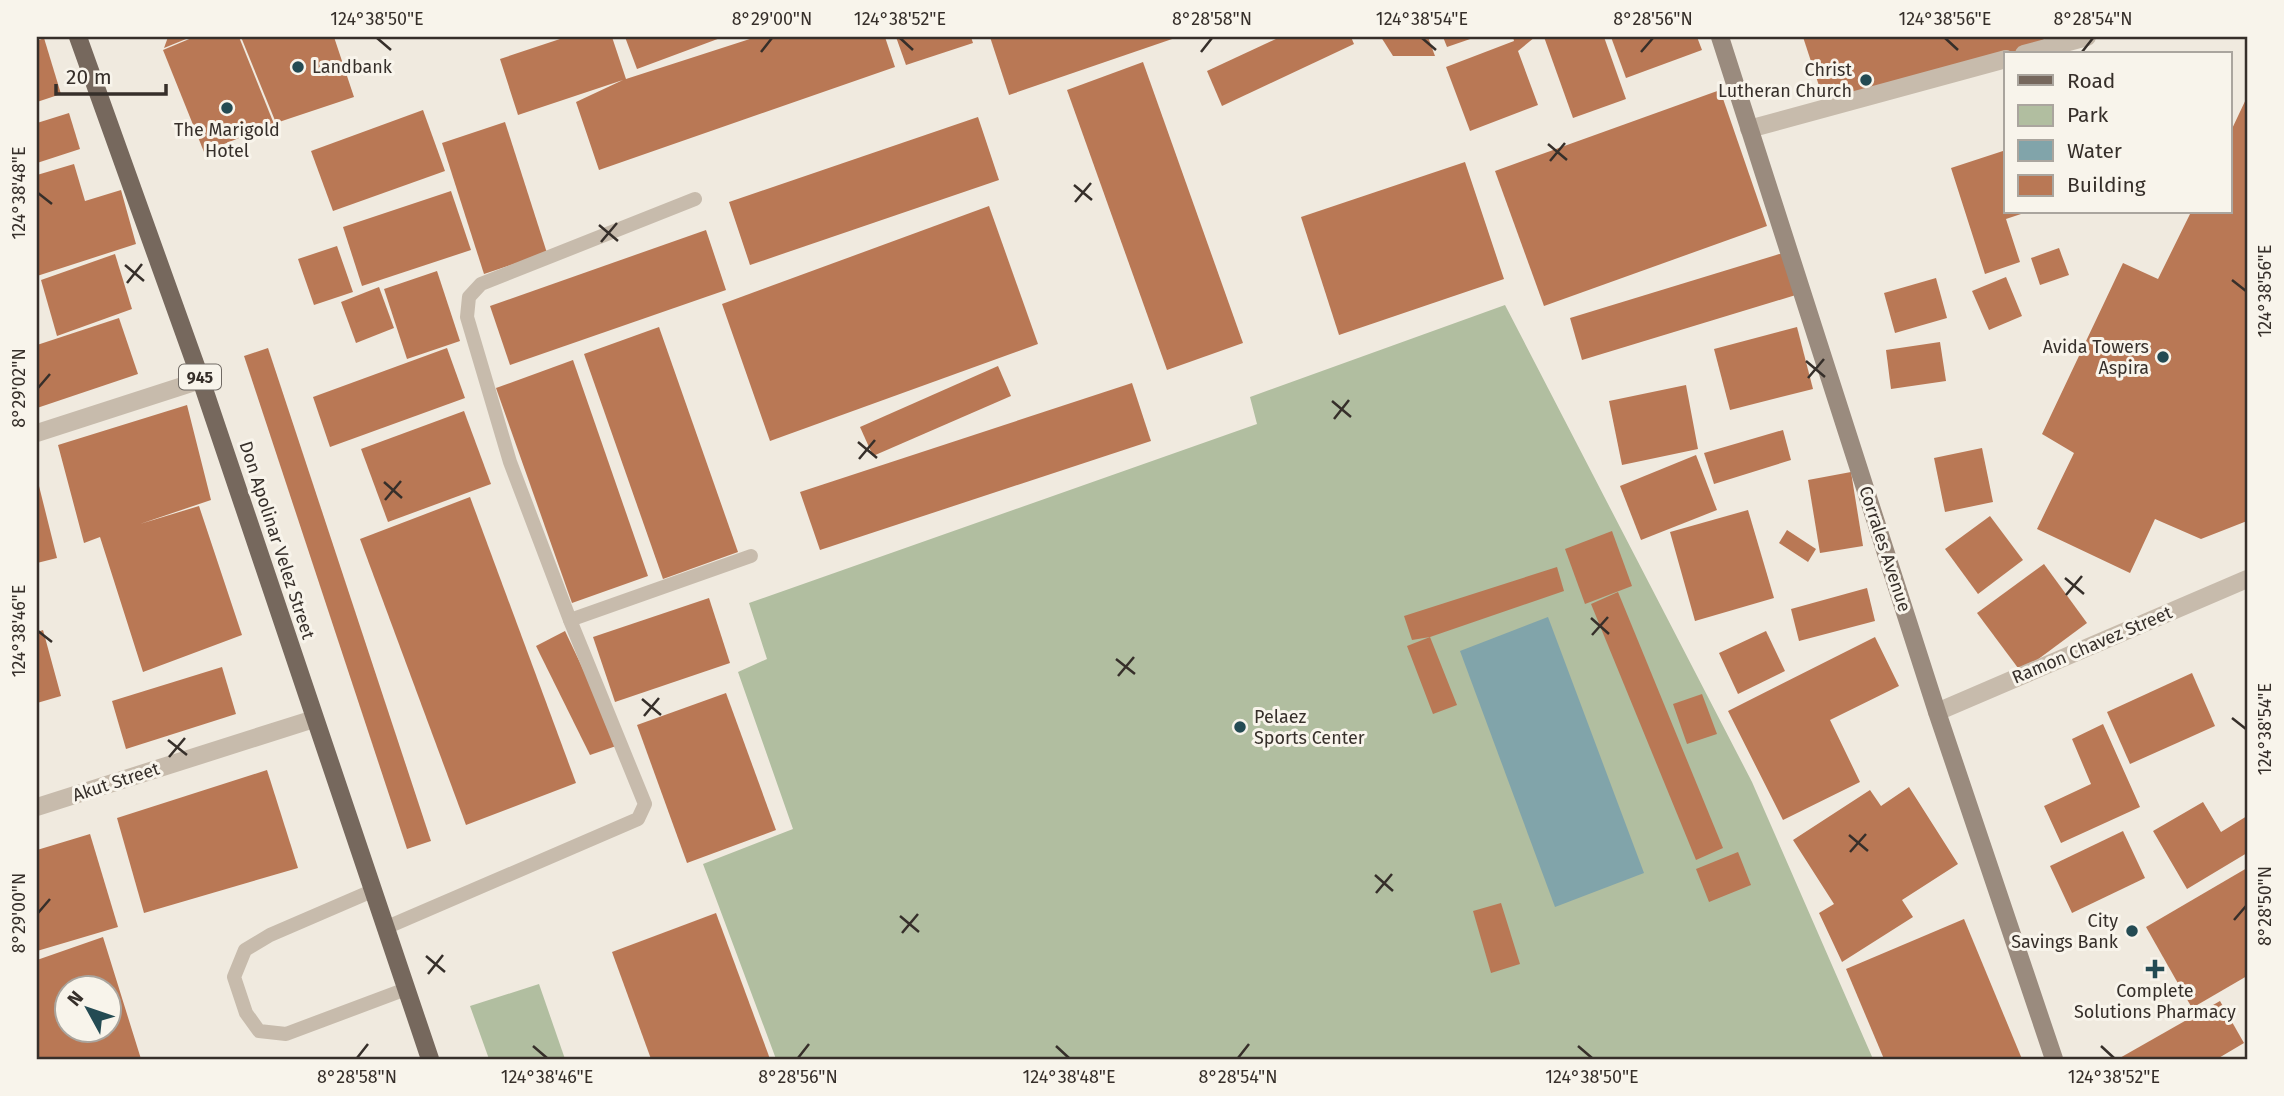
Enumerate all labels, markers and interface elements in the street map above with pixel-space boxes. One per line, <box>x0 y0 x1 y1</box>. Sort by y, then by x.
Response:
text: 124°38'50"E <box>330 8 424 30</box>
text: 8°29'00"N <box>732 8 812 30</box>
text: 124°38'52"E <box>854 8 946 30</box>
text: 8°28'58"N <box>1172 8 1252 30</box>
text: 124°38'54"E <box>1376 8 1468 30</box>
text: 8°28'56"N <box>1613 8 1693 30</box>
text: 124°38'56"E <box>1899 8 1991 30</box>
text: 8°28'54"N <box>2053 8 2133 30</box>
scale bar <box>56 52 166 96</box>
legend <box>2004 52 2232 214</box>
place label: Landbank <box>312 56 393 78</box>
marker: Landbank <box>290 59 306 75</box>
place label: Christ Lutheran Church <box>1718 59 1852 102</box>
text: 20 m <box>66 64 112 90</box>
text: Road <box>2067 68 2115 94</box>
marker: Christ Lutheran Church <box>1858 72 1874 88</box>
marker: The Marigold Hotel <box>219 100 235 116</box>
text: Park <box>2067 102 2109 128</box>
place label: The Marigold Hotel <box>174 119 280 162</box>
text: Water <box>2067 138 2122 164</box>
text: 124°38'48"E <box>8 146 30 240</box>
text: Building <box>2067 172 2146 198</box>
text: 124°38'56"E <box>2254 245 2276 337</box>
place label: Avida Towers Aspira <box>2043 336 2149 379</box>
text: 8°29'02"N <box>8 348 30 428</box>
marker: Avida Towers Aspira <box>2155 349 2171 365</box>
road number: 945 <box>179 364 221 390</box>
street label: Don Apolinar Velez Street <box>235 438 320 642</box>
street label: Corrales Avenue <box>1854 483 1916 615</box>
text: 124°38'46"E <box>8 585 30 677</box>
street label: Ramon Chavez Street <box>2009 601 2176 689</box>
text: 124°38'54"E <box>2254 683 2276 775</box>
place label: Pelaez Sports Center <box>1254 706 1365 749</box>
marker: Pelaez Sports Center <box>1232 719 1248 735</box>
street label: Akut Street <box>70 757 163 806</box>
text: 8°28'50"N <box>2254 866 2276 946</box>
text: 8°29'00"N <box>8 873 30 953</box>
place label: City Savings Bank <box>2011 910 2119 953</box>
marker: City Savings Bank <box>2124 923 2140 939</box>
marker: Complete Solutions Pharmacy <box>2147 961 2163 977</box>
north arrow <box>52 974 122 1044</box>
place label: Complete Solutions Pharmacy <box>2074 980 2236 1023</box>
text: N <box>62 986 88 1011</box>
text: 8°28'58"N <box>317 1066 397 1088</box>
text: 124°38'46"E <box>501 1066 593 1088</box>
text: 8°28'56"N <box>758 1066 838 1088</box>
text: 124°38'48"E <box>1022 1066 1116 1088</box>
text: 8°28'54"N <box>1198 1066 1278 1088</box>
text: 124°38'50"E <box>1545 1066 1639 1088</box>
text: 124°38'52"E <box>2068 1066 2160 1088</box>

